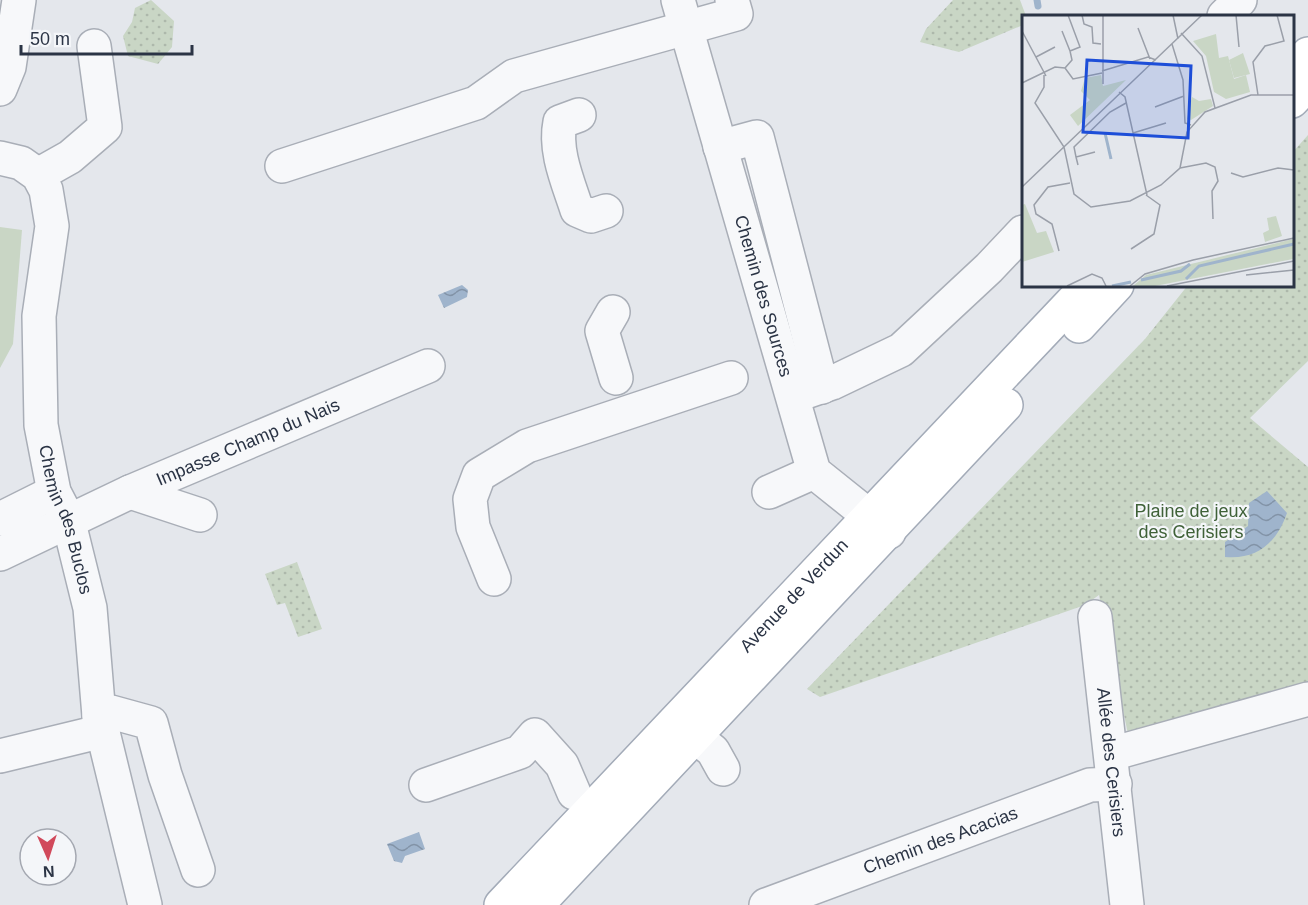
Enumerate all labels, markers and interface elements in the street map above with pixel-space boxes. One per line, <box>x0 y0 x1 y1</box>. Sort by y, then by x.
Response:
inset map <box>1022 15 1293 286</box>
scale bar <box>21 18 192 56</box>
text: 50 m <box>30 29 70 49</box>
street label: Chemin des Sources <box>731 213 796 379</box>
street label: Impasse Champ du Nais <box>153 395 343 490</box>
street label: Chemin des Buclos <box>35 443 96 596</box>
park label: Plaine de jeux des Cerisiers <box>1134 501 1248 542</box>
street label: Avenue de Verdun <box>736 535 852 656</box>
street label: Allée des Cerisiers <box>1093 686 1129 838</box>
street label: Chemin des Acacias <box>860 803 1020 878</box>
north arrow <box>18 827 78 887</box>
text: N <box>43 863 55 880</box>

